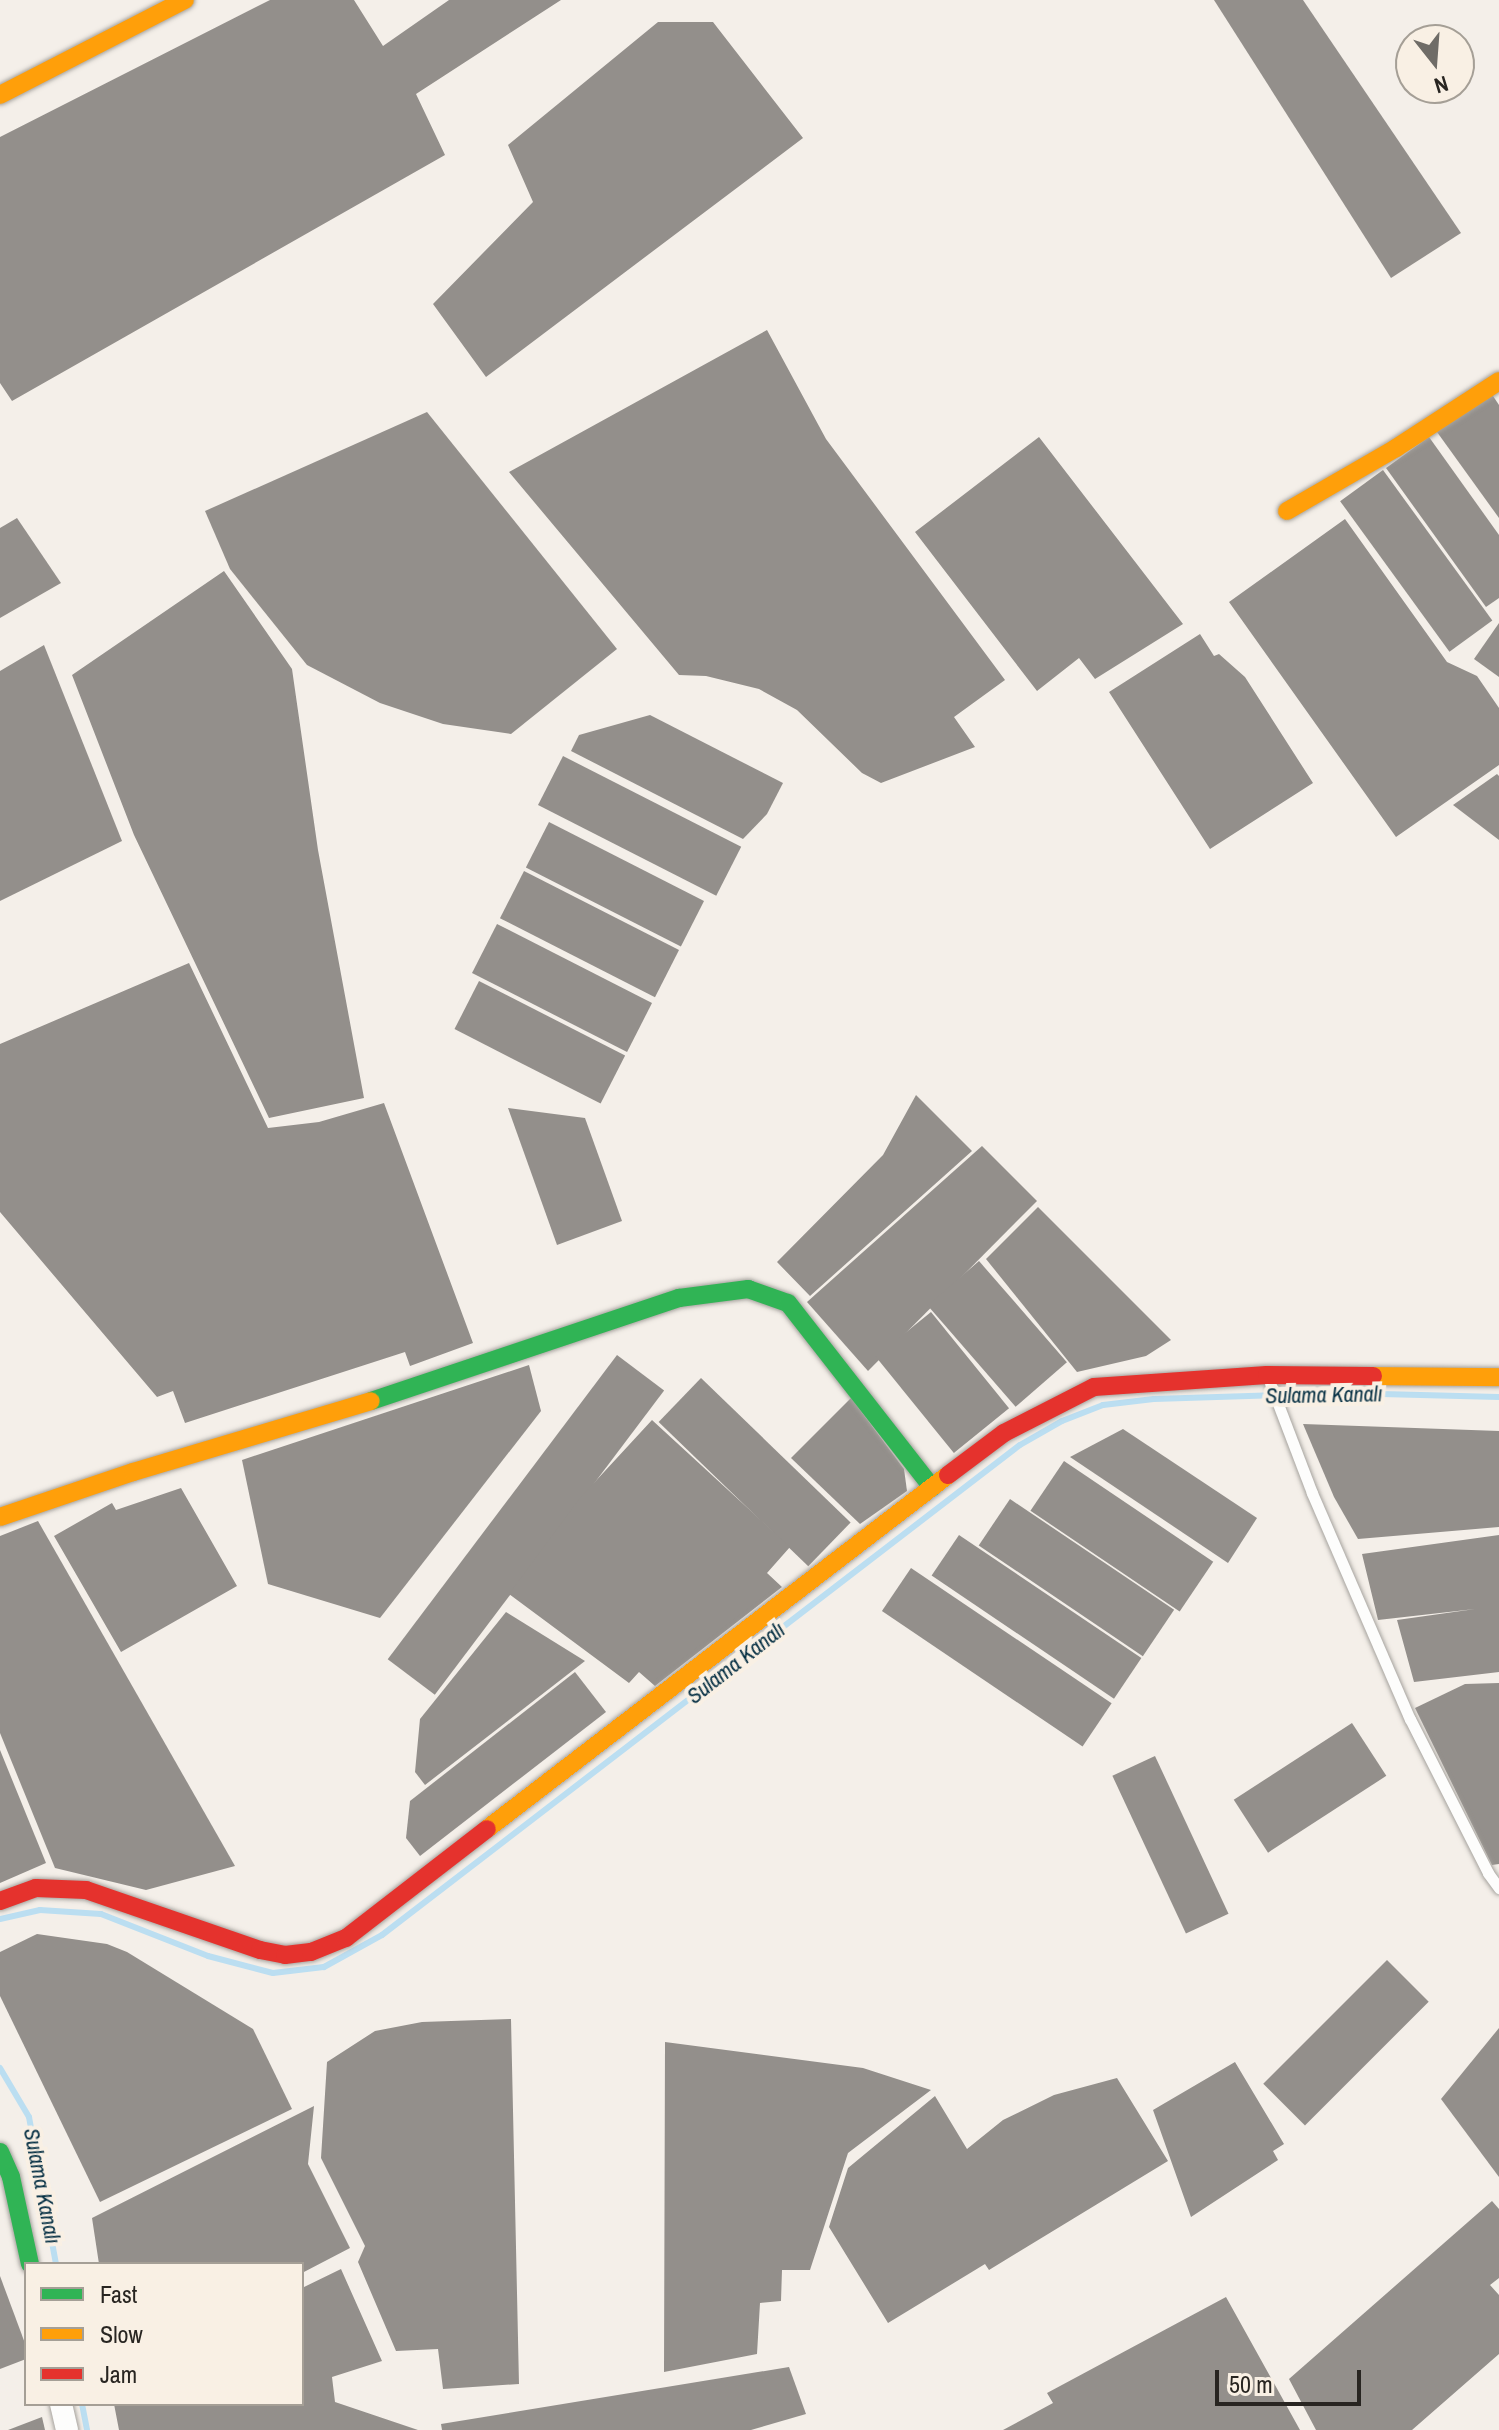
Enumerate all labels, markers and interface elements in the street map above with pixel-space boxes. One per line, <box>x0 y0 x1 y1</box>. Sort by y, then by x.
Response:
north arrow <box>1395 24 1475 104</box>
text: N <box>1431 69 1452 101</box>
water label: Sulama Kanalı <box>1265 1381 1383 1409</box>
water label: Sulama Kanalı <box>682 1616 790 1710</box>
water label: Sulama Kanalı <box>18 2126 66 2246</box>
legend <box>24 2262 304 2406</box>
text: Fast <box>100 2278 137 2310</box>
text: Slow <box>100 2318 143 2350</box>
scale bar <box>1219 2354 1365 2404</box>
text: Jam <box>100 2358 137 2390</box>
text: 50 m <box>1229 2368 1273 2400</box>

